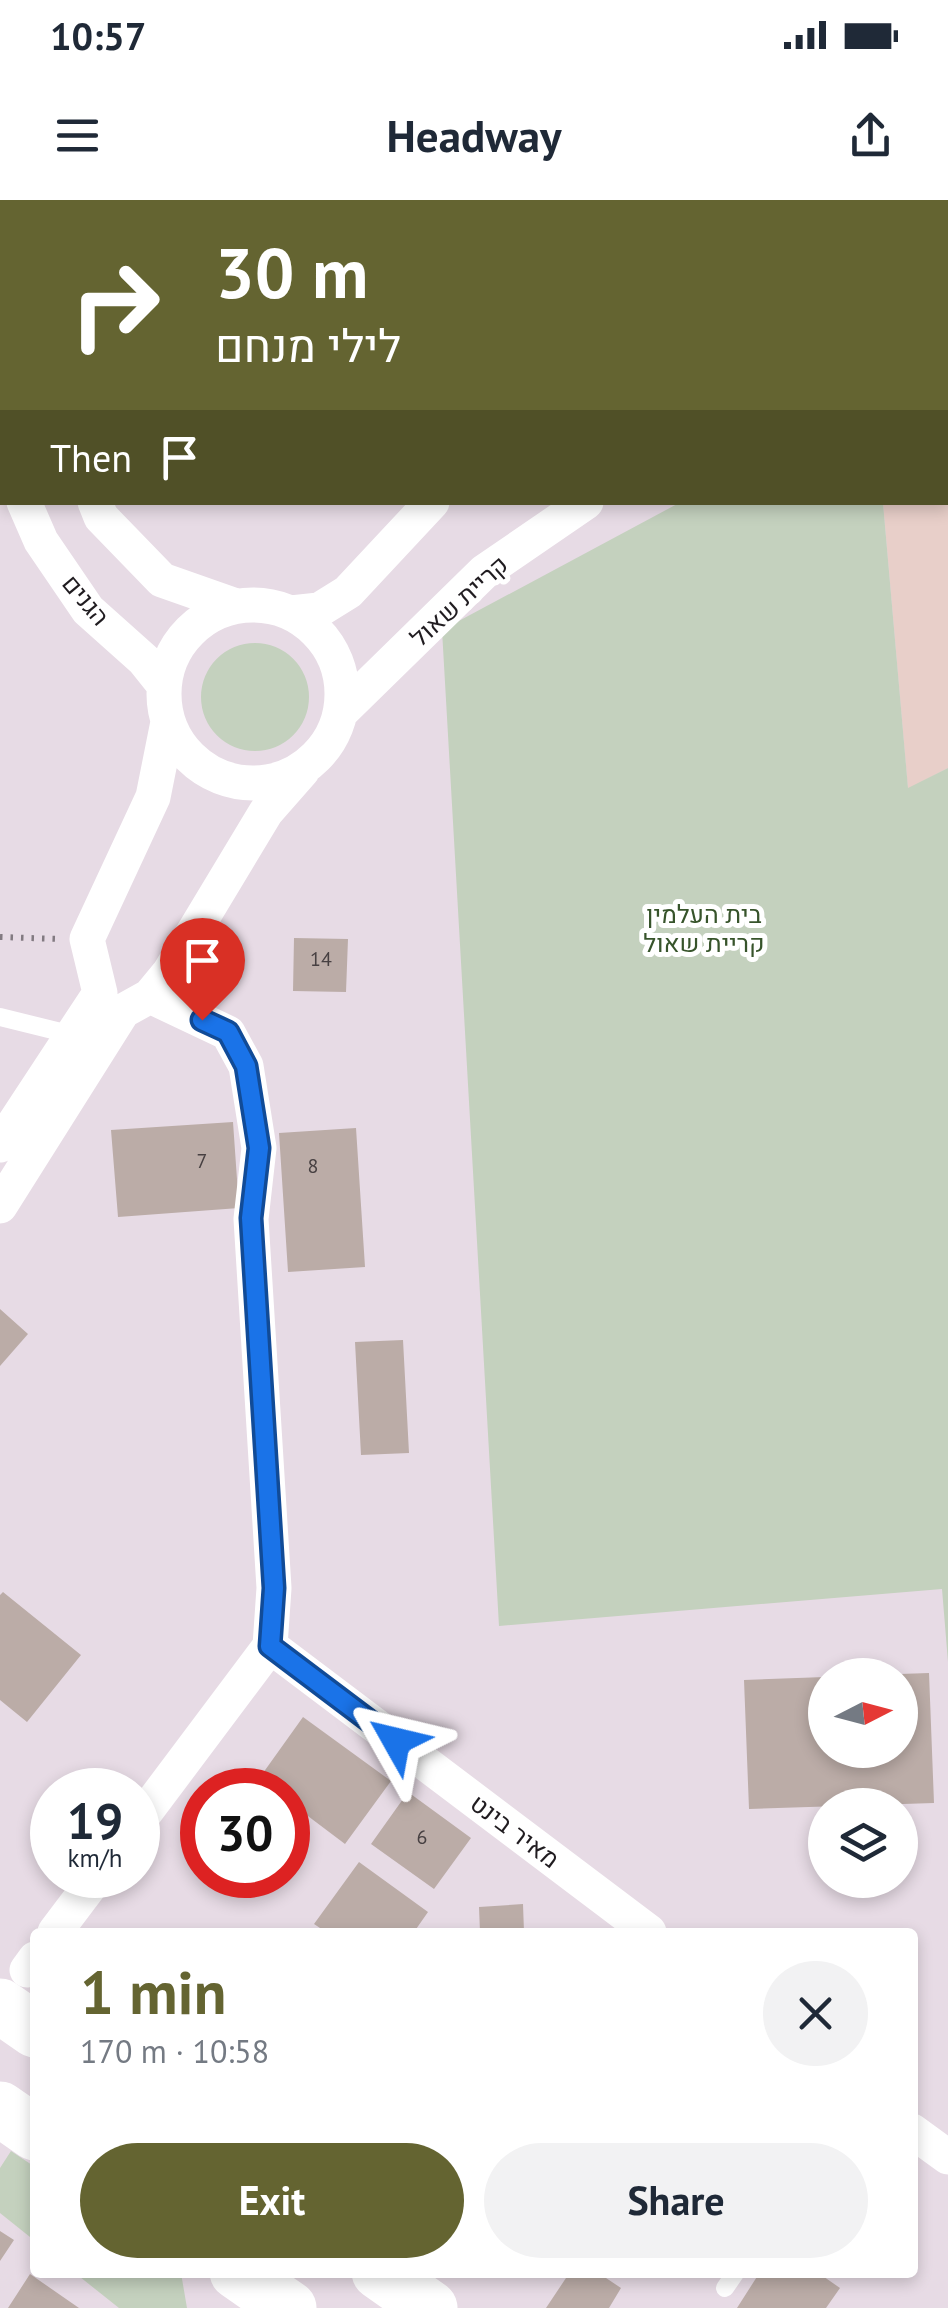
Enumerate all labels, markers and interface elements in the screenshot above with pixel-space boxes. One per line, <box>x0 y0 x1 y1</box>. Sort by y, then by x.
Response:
text: 10:57 <box>50 11 146 60</box>
text: Headway <box>386 106 562 164</box>
icon: menu <box>50 108 105 163</box>
icon: share <box>843 108 898 163</box>
text: 30 m <box>215 227 368 317</box>
icon: right <box>50 240 180 370</box>
text: לילי מנחם <box>215 316 401 374</box>
icon: arrive <box>152 430 207 485</box>
text: Then <box>50 433 132 482</box>
street label: קריית שאול <box>403 549 515 653</box>
street label: הגנים <box>55 568 117 632</box>
park label: בית העלמין קריית שאול <box>643 898 765 959</box>
pin <box>160 918 245 1021</box>
icon: arrive <box>175 933 230 988</box>
house number: 14 <box>310 946 332 972</box>
house number: 7 <box>197 1148 207 1174</box>
house number: 8 <box>308 1153 318 1179</box>
north arrow <box>808 1658 918 1768</box>
map controls <box>808 1658 918 1898</box>
position arrow <box>344 1689 448 1793</box>
speed limit sign: 30 <box>180 1768 310 1898</box>
street label: מאיר בינט <box>464 1787 566 1875</box>
text: 19 <box>67 1788 123 1853</box>
button: layers <box>808 1788 918 1898</box>
house number: 6 <box>417 1824 427 1850</box>
text: km/h <box>68 1842 122 1874</box>
text: 1 min <box>80 1953 226 2031</box>
button: close <box>763 1961 868 2066</box>
text: 170 m · 10:58 <box>80 2030 269 2072</box>
button: Exit <box>80 2143 464 2258</box>
button: Share <box>484 2143 868 2258</box>

